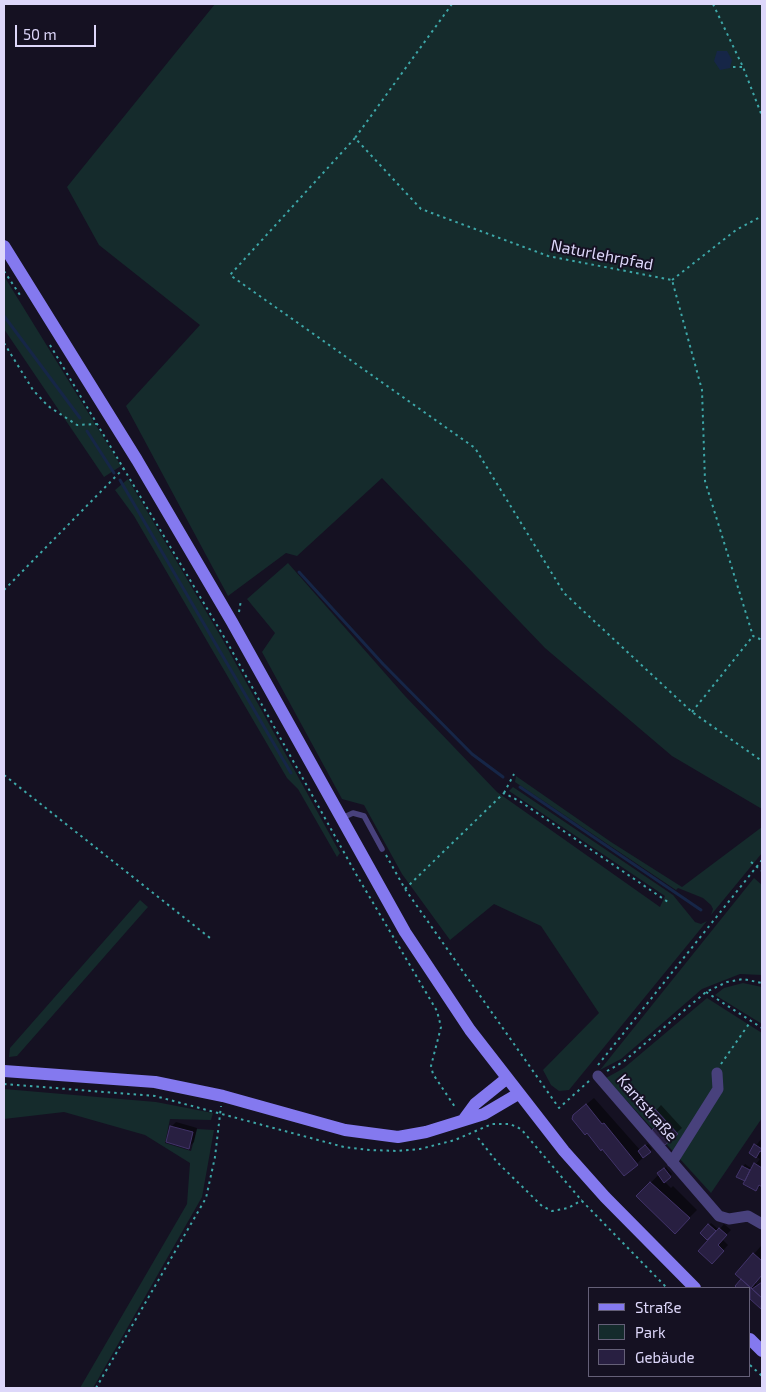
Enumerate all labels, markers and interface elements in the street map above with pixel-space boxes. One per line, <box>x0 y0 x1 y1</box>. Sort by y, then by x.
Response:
scale bar <box>18 15 99 47</box>
text: 50 m <box>23 25 57 43</box>
street label: Naturlehrpfad <box>549 236 655 274</box>
street label: Kantstraße <box>613 1071 681 1145</box>
legend <box>588 1287 751 1377</box>
text: Straße <box>635 1298 681 1316</box>
text: Park <box>635 1323 666 1341</box>
text: Gebäude <box>635 1348 694 1366</box>

